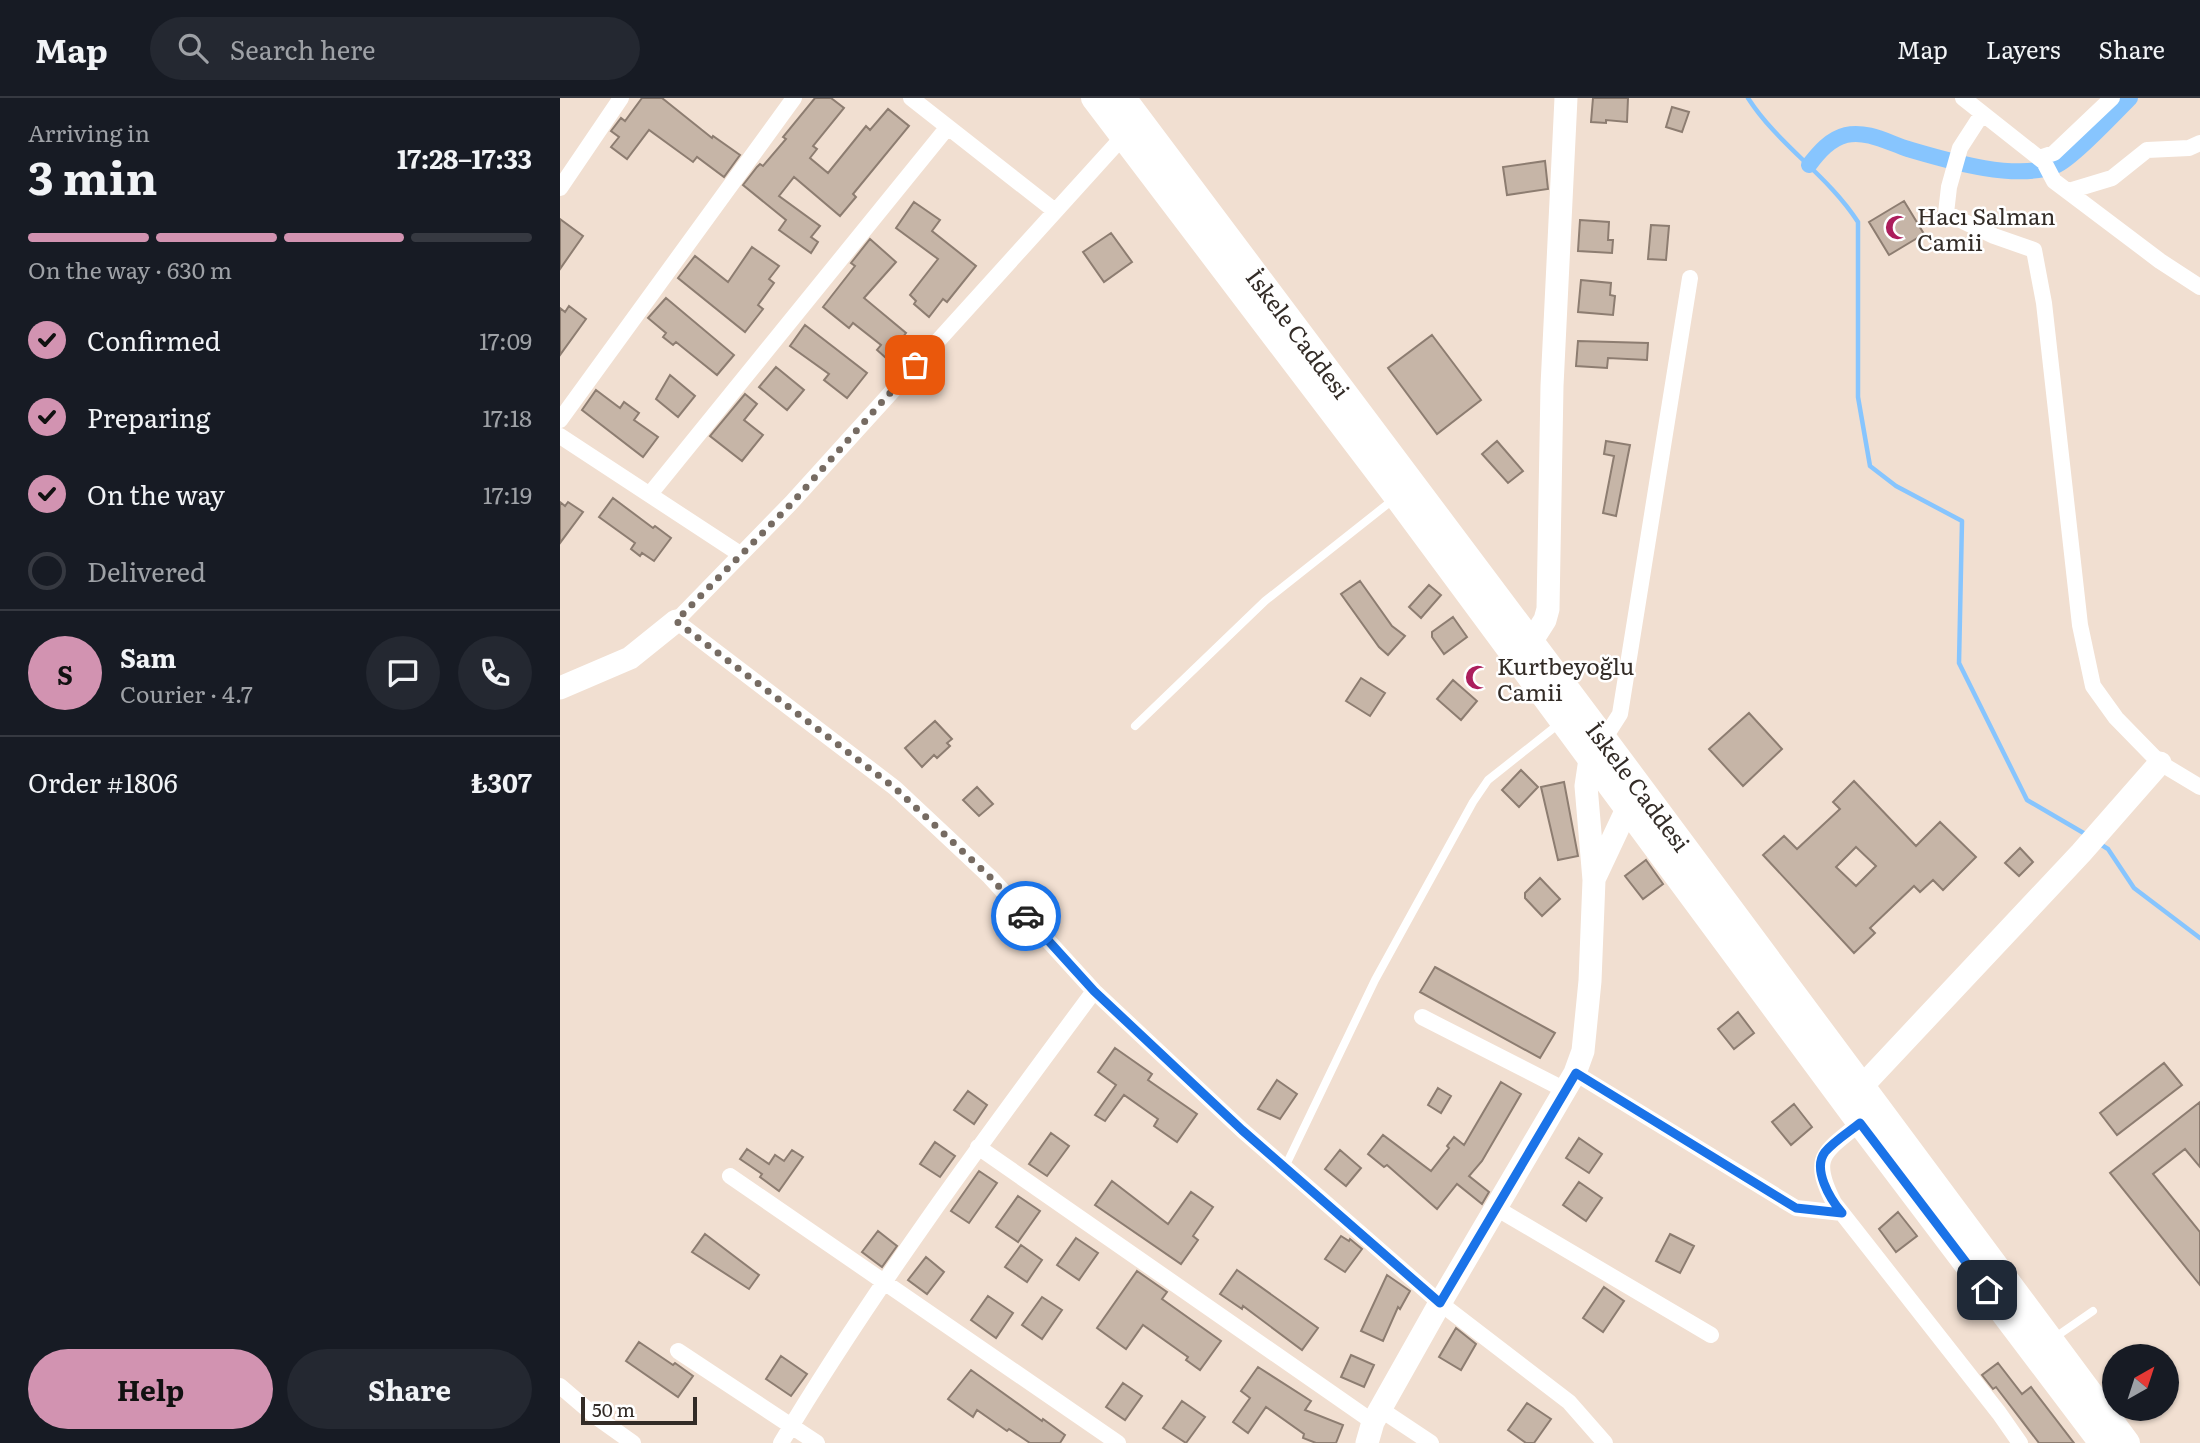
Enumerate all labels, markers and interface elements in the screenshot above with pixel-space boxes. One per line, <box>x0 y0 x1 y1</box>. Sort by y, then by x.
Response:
search box <box>150 17 640 80</box>
text: Map <box>35 24 108 73</box>
icon: search <box>174 29 212 67</box>
text: Search here <box>230 29 376 68</box>
text: Map <box>1897 31 1948 66</box>
text: Layers <box>1986 31 2060 66</box>
text: Share <box>2098 31 2165 66</box>
text: Arriving in <box>28 115 150 149</box>
text: 17:28–17:33 <box>397 138 532 177</box>
text: 3 min <box>28 141 158 209</box>
place label: Hacı Salman Camii <box>1917 198 2056 258</box>
mosque icon: Hacı Salman Camii <box>1883 214 1911 242</box>
text: On the way · 630 m <box>28 252 232 286</box>
street label: İskele Caddesi <box>1239 261 1359 405</box>
text: Confirmed <box>87 320 221 359</box>
icon: check <box>28 321 66 359</box>
text: 17:09 <box>479 323 532 357</box>
pin <box>885 335 945 395</box>
icon: bag <box>896 346 934 384</box>
text: Preparing <box>87 397 210 436</box>
icon: check <box>28 398 66 436</box>
text: 17:18 <box>482 400 532 434</box>
text: On the way <box>87 474 225 513</box>
icon: check <box>28 475 66 513</box>
text: 17:19 <box>483 477 532 511</box>
text: Delivered <box>87 551 206 590</box>
button: chat <box>366 636 440 710</box>
button: phone <box>458 636 532 710</box>
text: Sam <box>120 637 176 676</box>
place label: Kurtbeyoğlu Camii <box>1497 648 1634 708</box>
text: S <box>57 654 73 693</box>
mosque icon: Kurtbeyoğlu Camii <box>1463 664 1491 692</box>
text: Courier · 4.7 <box>120 676 253 710</box>
street label: İskele Caddesi <box>1579 714 1699 858</box>
text: Order #1806 <box>28 762 178 801</box>
text: ₺307 <box>471 762 532 801</box>
courier <box>991 881 1061 951</box>
icon: car <box>1007 897 1045 935</box>
pin <box>1957 1260 2017 1320</box>
icon: home <box>1968 1271 2006 1309</box>
north arrow <box>2102 1344 2179 1421</box>
map controls <box>2102 1344 2179 1421</box>
button: Help <box>28 1349 273 1429</box>
button: Share <box>287 1349 532 1429</box>
scale bar <box>581 1394 696 1426</box>
text: 50 m <box>592 1395 635 1423</box>

